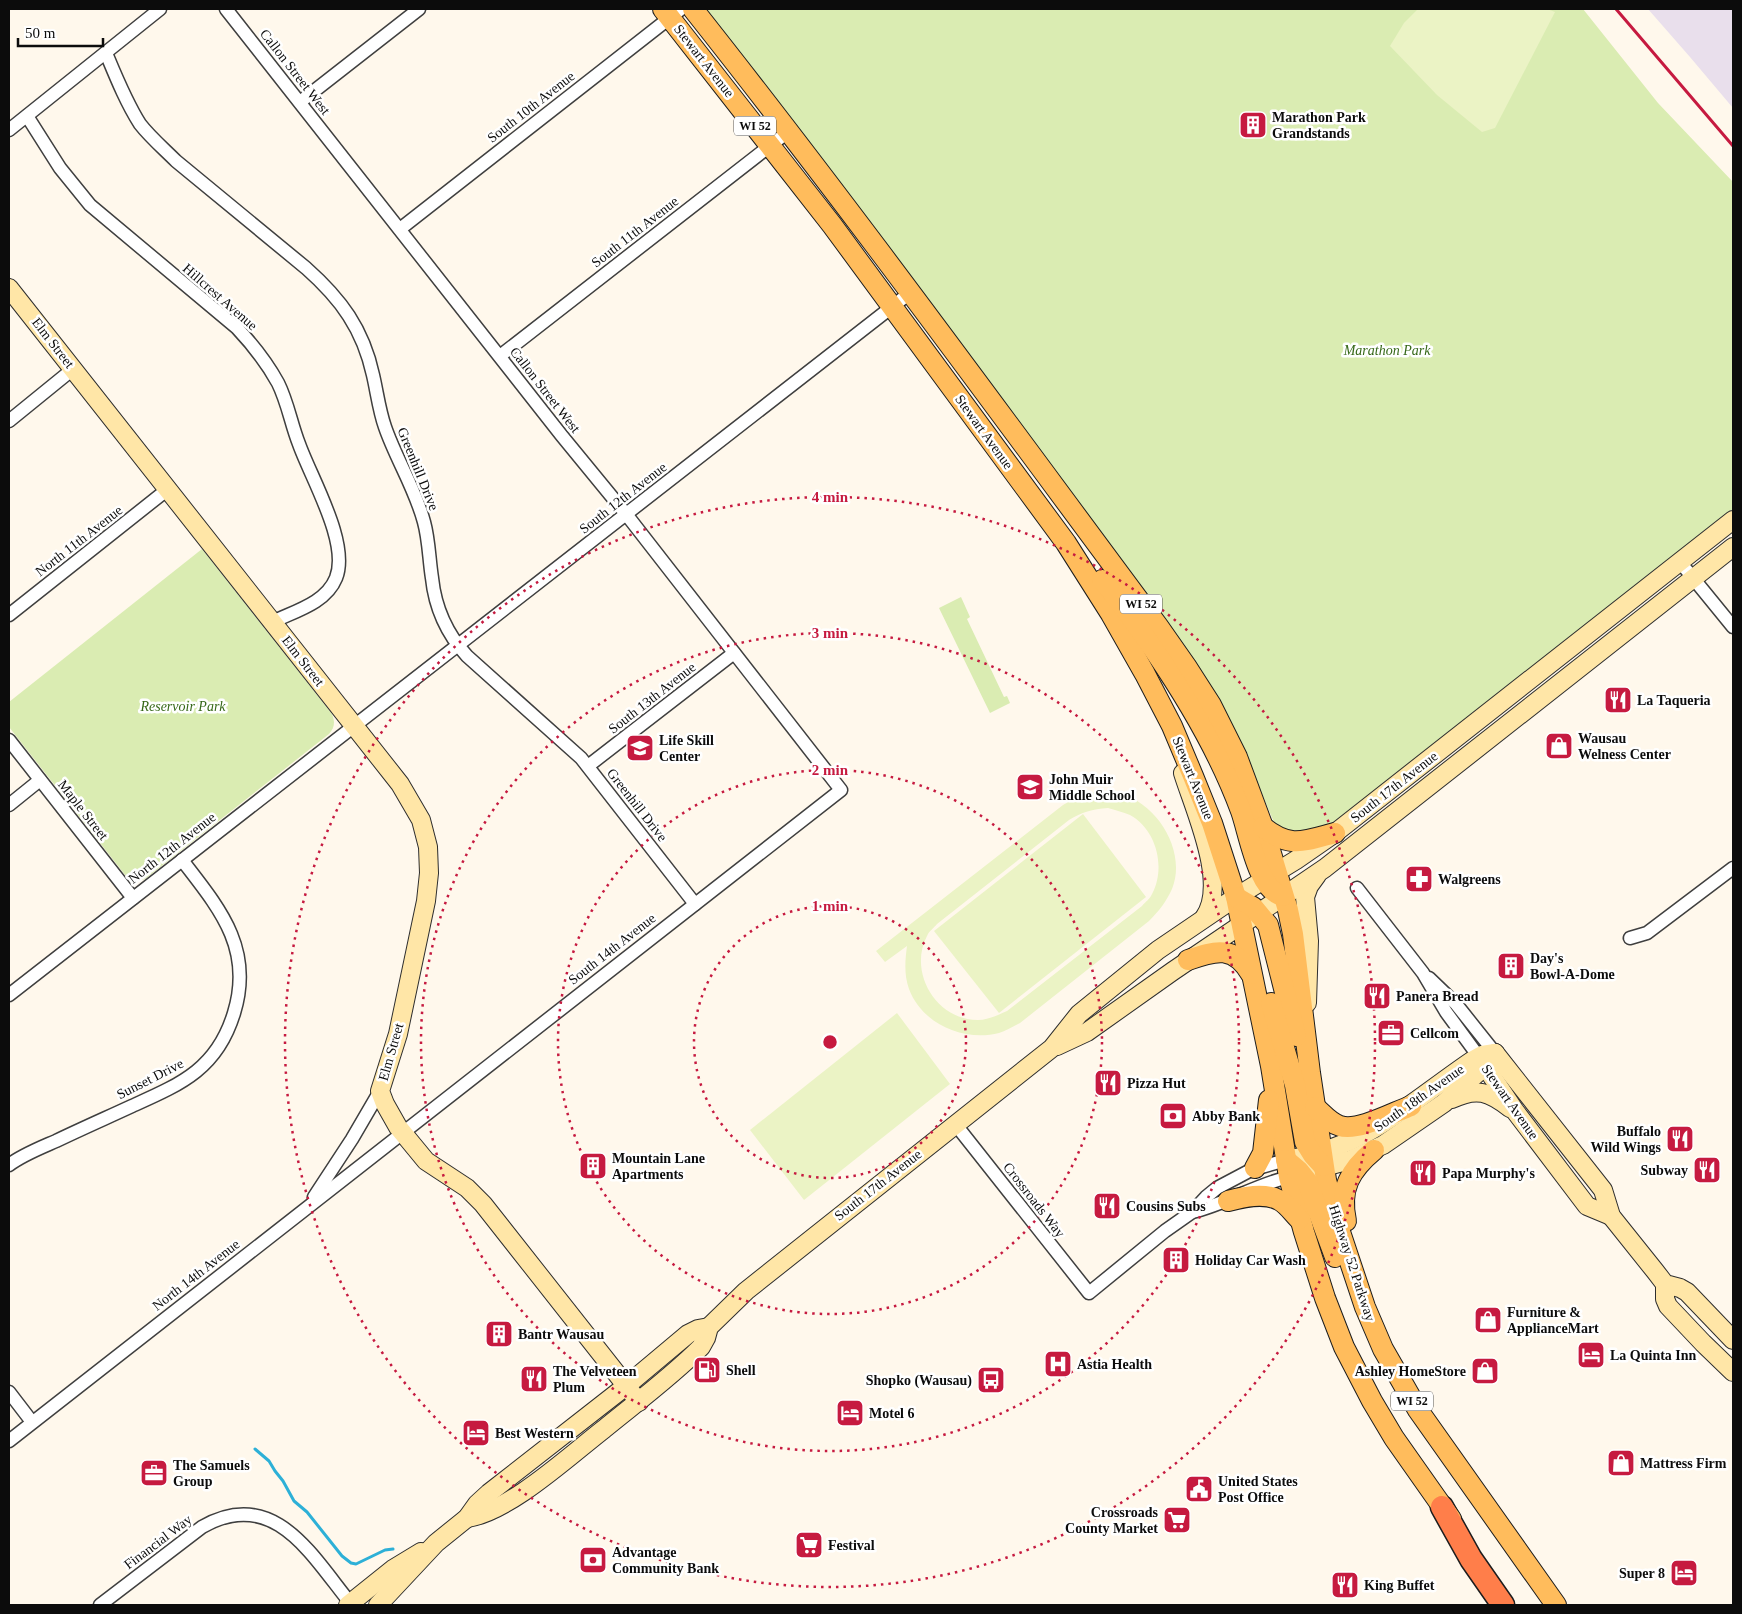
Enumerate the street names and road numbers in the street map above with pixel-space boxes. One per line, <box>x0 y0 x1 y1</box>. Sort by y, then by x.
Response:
street label: Stewart Avenue <box>671 22 737 100</box>
street label: Callon Street West <box>257 26 333 118</box>
street label: South 10th Avenue <box>485 68 577 146</box>
road number: WI 52 <box>734 116 776 136</box>
street label: South 11th Avenue <box>589 194 681 270</box>
street label: Hillcrest Avenue <box>180 261 260 333</box>
street label: Elm Street <box>29 315 77 371</box>
street label: Callon Street West <box>507 344 583 436</box>
street label: Stewart Avenue <box>952 392 1016 472</box>
street label: Greenhill Drive <box>395 425 441 513</box>
street label: South 12th Avenue <box>577 459 669 537</box>
street label: North 11th Avenue <box>33 503 125 579</box>
road number: WI 52 <box>1120 594 1162 614</box>
street label: Elm Street <box>279 633 327 689</box>
street label: South 13th Avenue <box>606 659 698 737</box>
street label: Stewart Avenue <box>1170 734 1216 822</box>
street label: South 17th Avenue <box>1348 748 1440 826</box>
street label: Greenhill Drive <box>604 766 670 844</box>
street label: Maple Street <box>55 777 111 843</box>
street label: North 12th Avenue <box>126 809 218 887</box>
street label: South 14th Avenue <box>566 910 658 988</box>
street label: Elm Street <box>376 1021 406 1083</box>
street label: Sunset Drive <box>114 1056 186 1102</box>
street label: South 18th Avenue <box>1371 1061 1467 1135</box>
street label: Stewart Avenue <box>1479 1062 1541 1142</box>
street label: South 17th Avenue <box>832 1146 924 1224</box>
street label: Crossroads Way <box>1000 1160 1068 1240</box>
street label: Highway 52 Parkway <box>1326 1203 1378 1323</box>
street label: North 14th Avenue <box>150 1236 242 1314</box>
road number: WI 52 <box>1391 1392 1433 1410</box>
street label: Financial Way <box>121 1512 195 1572</box>

